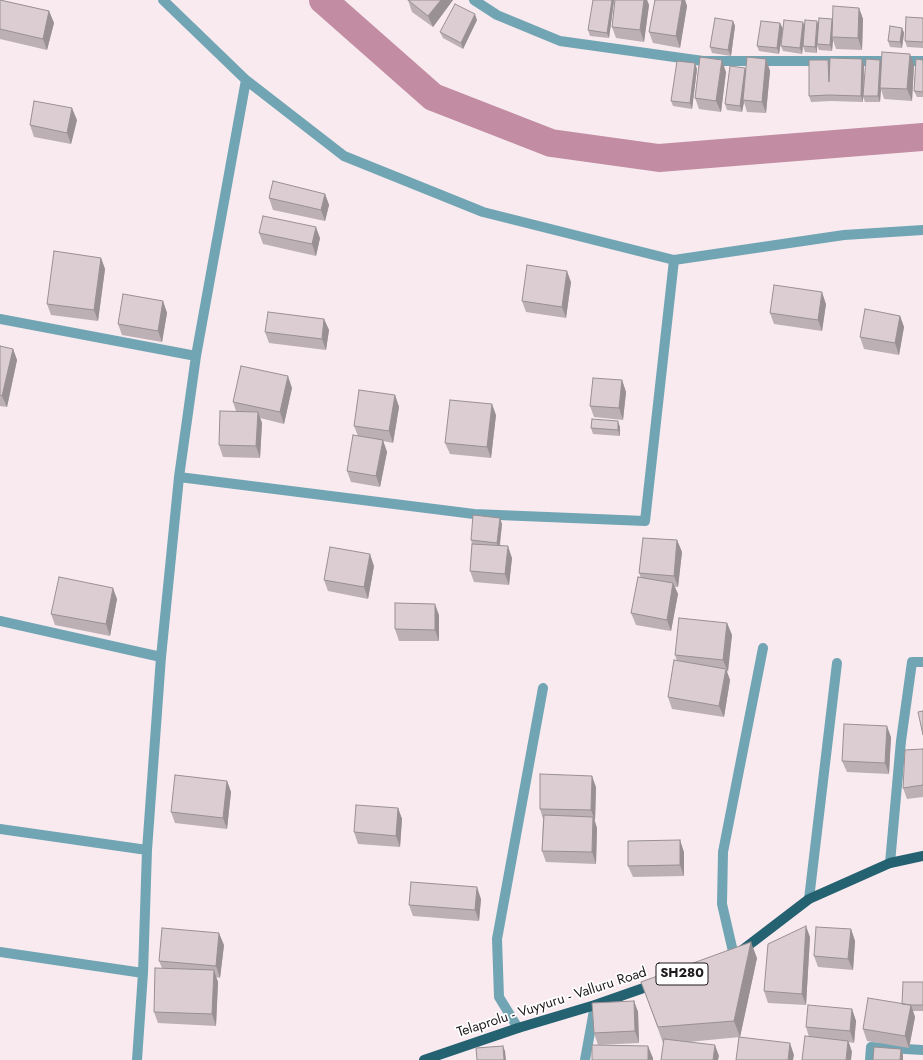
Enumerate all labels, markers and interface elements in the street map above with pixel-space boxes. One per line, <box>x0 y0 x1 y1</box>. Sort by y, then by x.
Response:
road number: SH280 <box>656 963 708 985</box>
street label: Telaprolu - Vuyyuru - Valluru Road <box>455 964 649 1042</box>

